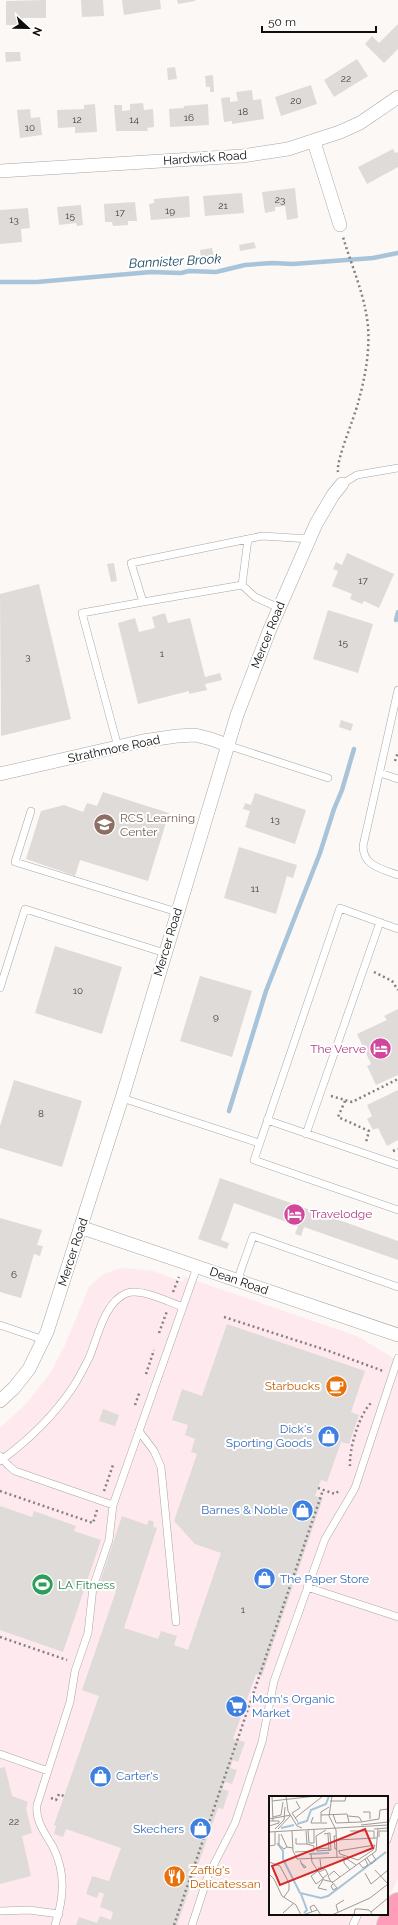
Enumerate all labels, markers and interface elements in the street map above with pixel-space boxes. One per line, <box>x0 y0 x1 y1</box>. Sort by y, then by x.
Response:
north arrow <box>8 8 48 48</box>
scale bar <box>262 8 376 34</box>
text: 50 m <box>268 15 296 29</box>
text: N <box>29 25 44 38</box>
house number: 22 <box>341 73 351 84</box>
house number: 20 <box>290 95 302 106</box>
house number: 18 <box>238 106 248 117</box>
house number: 16 <box>184 112 194 123</box>
house number: 12 <box>72 114 82 125</box>
house number: 14 <box>129 114 139 125</box>
house number: 10 <box>25 122 35 133</box>
street label: Hardwick Road <box>163 148 247 168</box>
house number: 23 <box>275 194 285 205</box>
house number: 21 <box>218 200 228 211</box>
house number: 19 <box>165 205 175 216</box>
house number: 17 <box>115 207 125 218</box>
house number: 15 <box>65 210 75 221</box>
house number: 13 <box>9 214 19 225</box>
water label: Bannister Brook <box>128 251 222 271</box>
house number: 17 <box>358 575 368 586</box>
street label: Mercer Road <box>248 600 288 670</box>
house number: 15 <box>338 637 348 648</box>
house number: 1 <box>160 648 165 659</box>
house number: 3 <box>25 651 31 662</box>
street label: Strathmore Road <box>67 732 161 766</box>
place label: RCS Learning Center <box>120 811 195 839</box>
school or university icon: RCS Learning Center <box>91 812 117 838</box>
house number: 13 <box>270 814 280 825</box>
house number: 11 <box>251 883 260 894</box>
street label: Mercer Road <box>151 906 185 978</box>
house number: 10 <box>73 985 83 996</box>
house number: 9 <box>213 1011 219 1022</box>
hotel icon: The Verve <box>368 1036 394 1062</box>
place label: The Verve <box>310 1042 366 1056</box>
house number: 8 <box>38 1108 44 1119</box>
hotel icon: Travelodge <box>281 1201 307 1227</box>
place label: Travelodge <box>310 1207 372 1221</box>
street label: Mercer Road <box>55 1216 91 1288</box>
street label: Dean Road <box>208 1264 270 1298</box>
house number: 6 <box>11 1269 17 1280</box>
cafe icon: Starbucks <box>323 1373 349 1399</box>
place label: Starbucks <box>265 1379 320 1393</box>
place label: Dick's Sporting Goods <box>226 1422 312 1450</box>
shop icon: Dick's Sporting Goods <box>315 1423 341 1449</box>
shop icon: Barnes & Noble <box>290 1497 316 1523</box>
place label: Barnes & Noble <box>201 1503 288 1517</box>
shop icon: The Paper Store <box>252 1566 278 1592</box>
sports icon: LA Fitness <box>30 1572 56 1598</box>
place label: The Paper Store <box>280 1572 369 1586</box>
place label: LA Fitness <box>58 1578 115 1592</box>
house number: 1 <box>241 1604 246 1615</box>
place label: Mom's Organic Market <box>252 1692 335 1720</box>
supermarket icon: Mom's Organic Market <box>224 1693 250 1719</box>
shop icon: Carter's <box>88 1763 114 1789</box>
place label: Carter's <box>116 1769 158 1783</box>
inset map <box>269 1796 388 1915</box>
house number: 22 <box>9 1816 19 1827</box>
shop icon: Skechers <box>187 1816 213 1842</box>
place label: Skechers <box>133 1822 184 1836</box>
place label: Zaftig's Delicatessan <box>190 1863 261 1891</box>
restaurant icon: Zaftig's Delicatessan <box>162 1864 188 1890</box>

